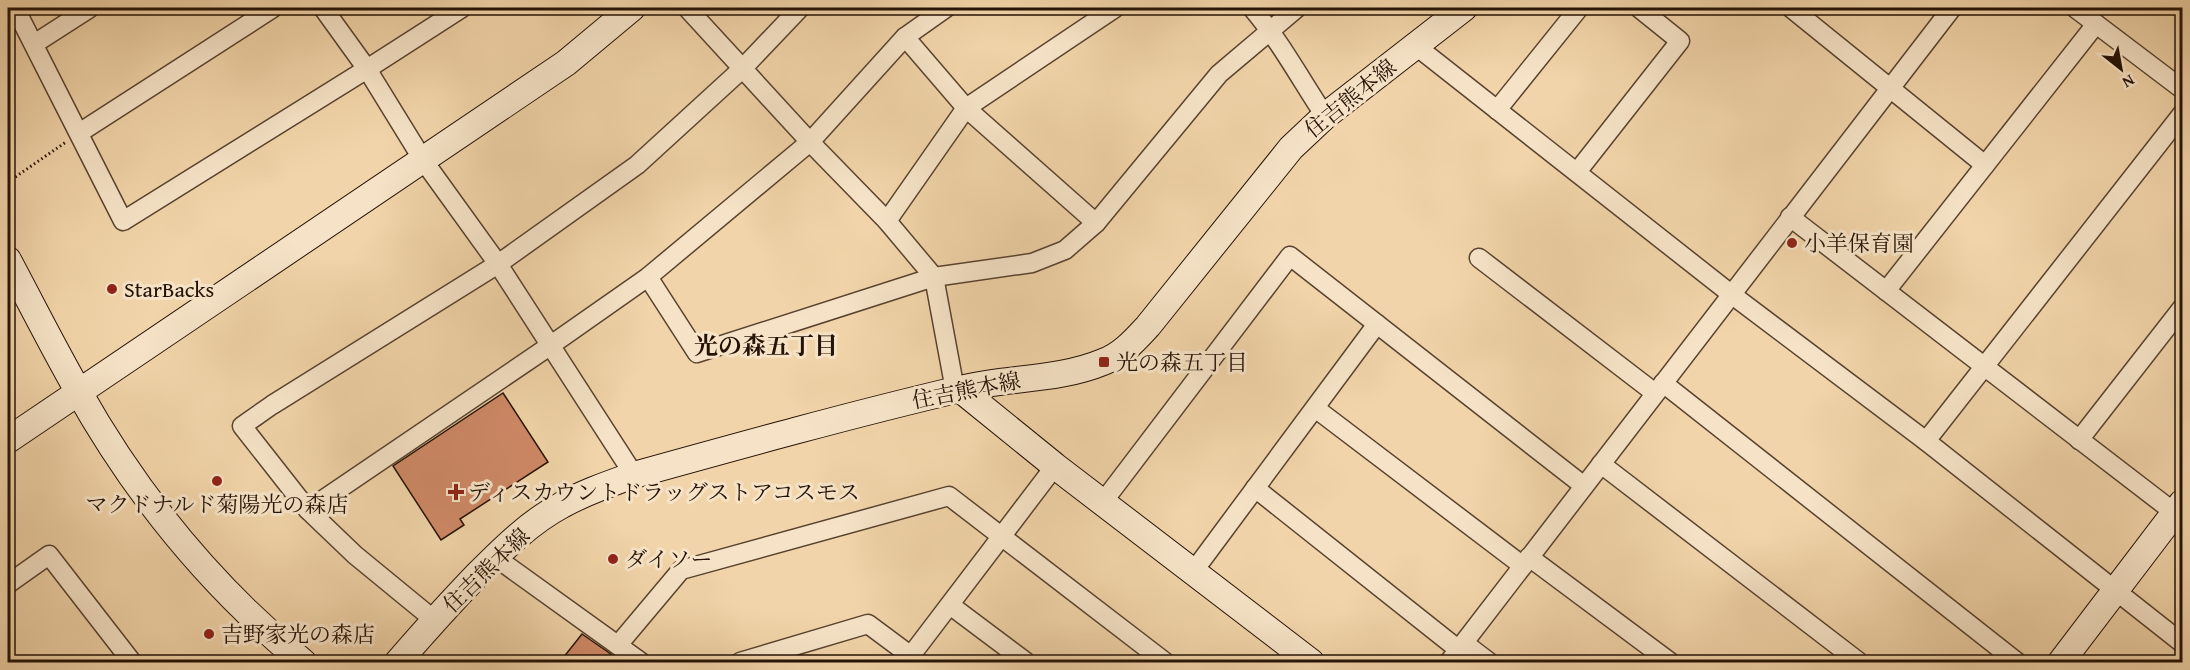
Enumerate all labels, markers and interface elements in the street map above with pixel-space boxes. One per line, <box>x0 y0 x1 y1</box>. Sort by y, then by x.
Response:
north arrow <box>2091 39 2151 99</box>
street label: 住吉熊本線 <box>1297 51 1403 145</box>
text: N <box>2118 69 2139 95</box>
place label: 小羊保育園 <box>1804 227 1914 259</box>
marker: 小羊保育園 <box>1785 236 1799 250</box>
place label: StarBacks <box>124 273 214 305</box>
marker: StarBacks <box>105 282 119 296</box>
district label: 光の森五丁目 <box>694 328 838 363</box>
place label: 光の森五丁目 <box>1116 346 1248 378</box>
marker: 光の森五丁目 <box>1097 355 1111 369</box>
street label: 住吉熊本線 <box>909 364 1023 416</box>
marker: マクドナルド菊陽光の森店 <box>210 474 224 488</box>
place label: ディスカウントドラッグストアコスモス <box>468 476 860 508</box>
marker: ディスカウントドラッグストアコスモス <box>449 485 463 499</box>
place label: マクドナルド菊陽光の森店 <box>86 488 348 520</box>
street label: 住吉熊本線 <box>435 520 537 620</box>
place label: ダイソー <box>625 543 713 575</box>
marker: ダイソー <box>606 552 620 566</box>
place label: 吉野家光の森店 <box>221 618 375 650</box>
marker: 吉野家光の森店 <box>202 627 216 641</box>

